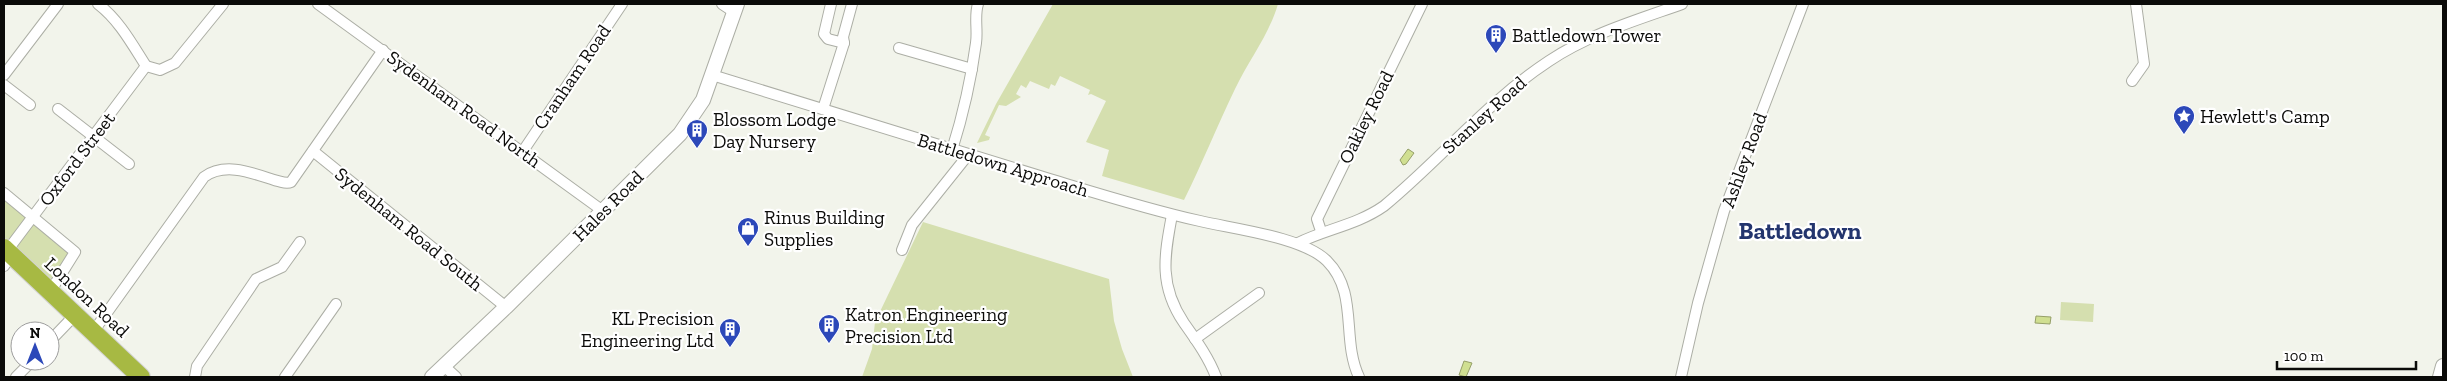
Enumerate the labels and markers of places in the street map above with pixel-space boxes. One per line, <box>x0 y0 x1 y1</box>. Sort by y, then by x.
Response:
building icon: Battledown Tower <box>1484 23 1508 54</box>
place label: Battledown Tower <box>1512 24 1662 47</box>
place icon: Hewlett's Camp <box>2172 104 2196 135</box>
place label: Hewlett's Camp <box>2200 105 2330 128</box>
place label: Blossom Lodge Day Nursery <box>713 108 836 153</box>
building icon: Blossom Lodge Day Nursery <box>685 118 709 149</box>
place label: Rinus Building Supplies <box>764 206 885 251</box>
shop icon: Rinus Building Supplies <box>736 216 760 247</box>
place label: Katron Engineering Precision Ltd <box>845 303 1008 348</box>
place label: KL Precision Engineering Ltd <box>581 307 715 352</box>
building icon: Katron Engineering Precision Ltd <box>817 313 841 344</box>
building icon: KL Precision Engineering Ltd <box>718 317 742 348</box>

